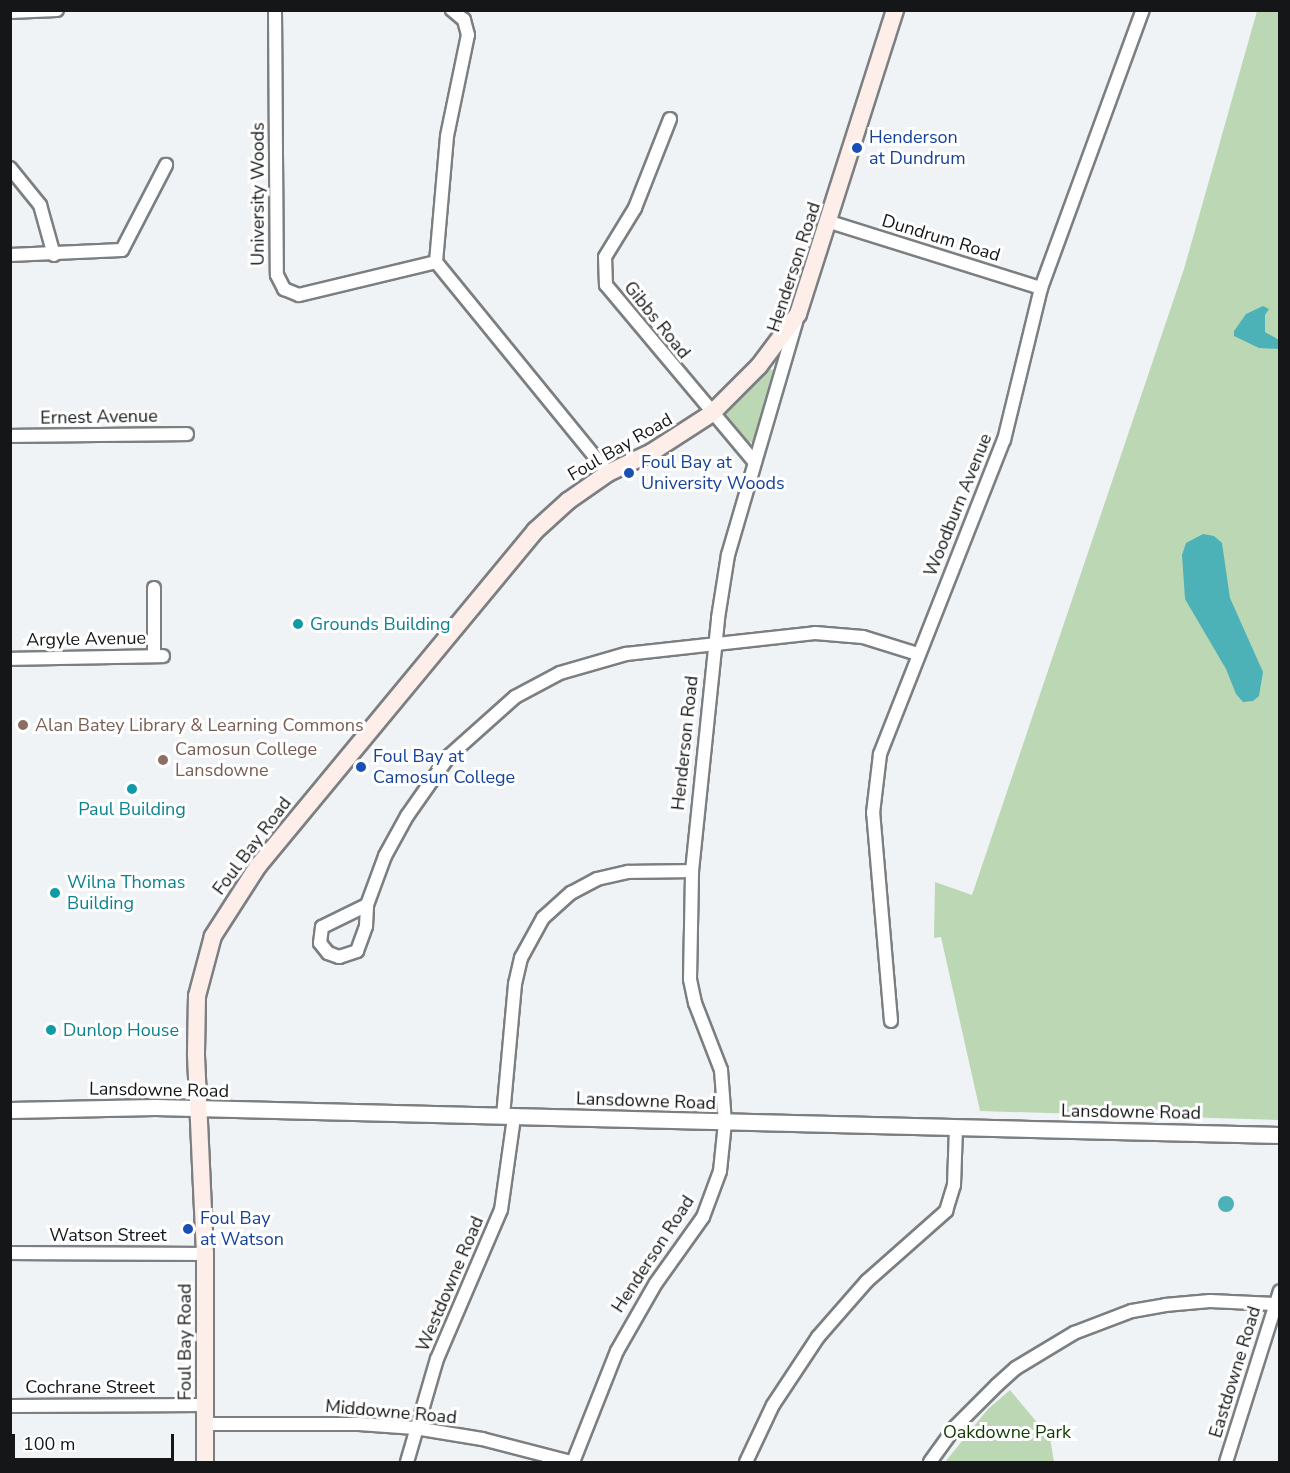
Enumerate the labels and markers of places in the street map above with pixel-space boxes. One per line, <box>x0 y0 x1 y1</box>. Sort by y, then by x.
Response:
place label: Henderson at Dundrum <box>869 127 966 170</box>
marker: Henderson at Dundrum <box>850 141 864 155</box>
place label: Foul Bay at University Woods <box>641 452 785 494</box>
marker: Foul Bay at University Woods <box>622 466 636 480</box>
place label: Grounds Building <box>310 613 451 635</box>
marker: Grounds Building <box>291 617 305 631</box>
place label: Alan Batey Library & Learning Commons <box>35 714 364 736</box>
marker: Alan Batey Library & Learning Commons <box>16 718 30 732</box>
place label: Camosun College Lansdowne <box>175 739 317 782</box>
place label: Foul Bay at Camosun College <box>373 746 515 789</box>
marker: Camosun College Lansdowne <box>156 753 170 767</box>
marker: Foul Bay at Camosun College <box>354 760 368 774</box>
marker: Paul Building <box>125 782 139 796</box>
place label: Paul Building <box>78 798 186 820</box>
place label: Wilna Thomas Building <box>67 872 185 914</box>
marker: Wilna Thomas Building <box>48 886 62 900</box>
place label: Dunlop House <box>63 1019 179 1041</box>
marker: Dunlop House <box>44 1023 58 1037</box>
place label: Foul Bay at Watson <box>200 1208 284 1250</box>
marker: Foul Bay at Watson <box>181 1222 195 1236</box>

